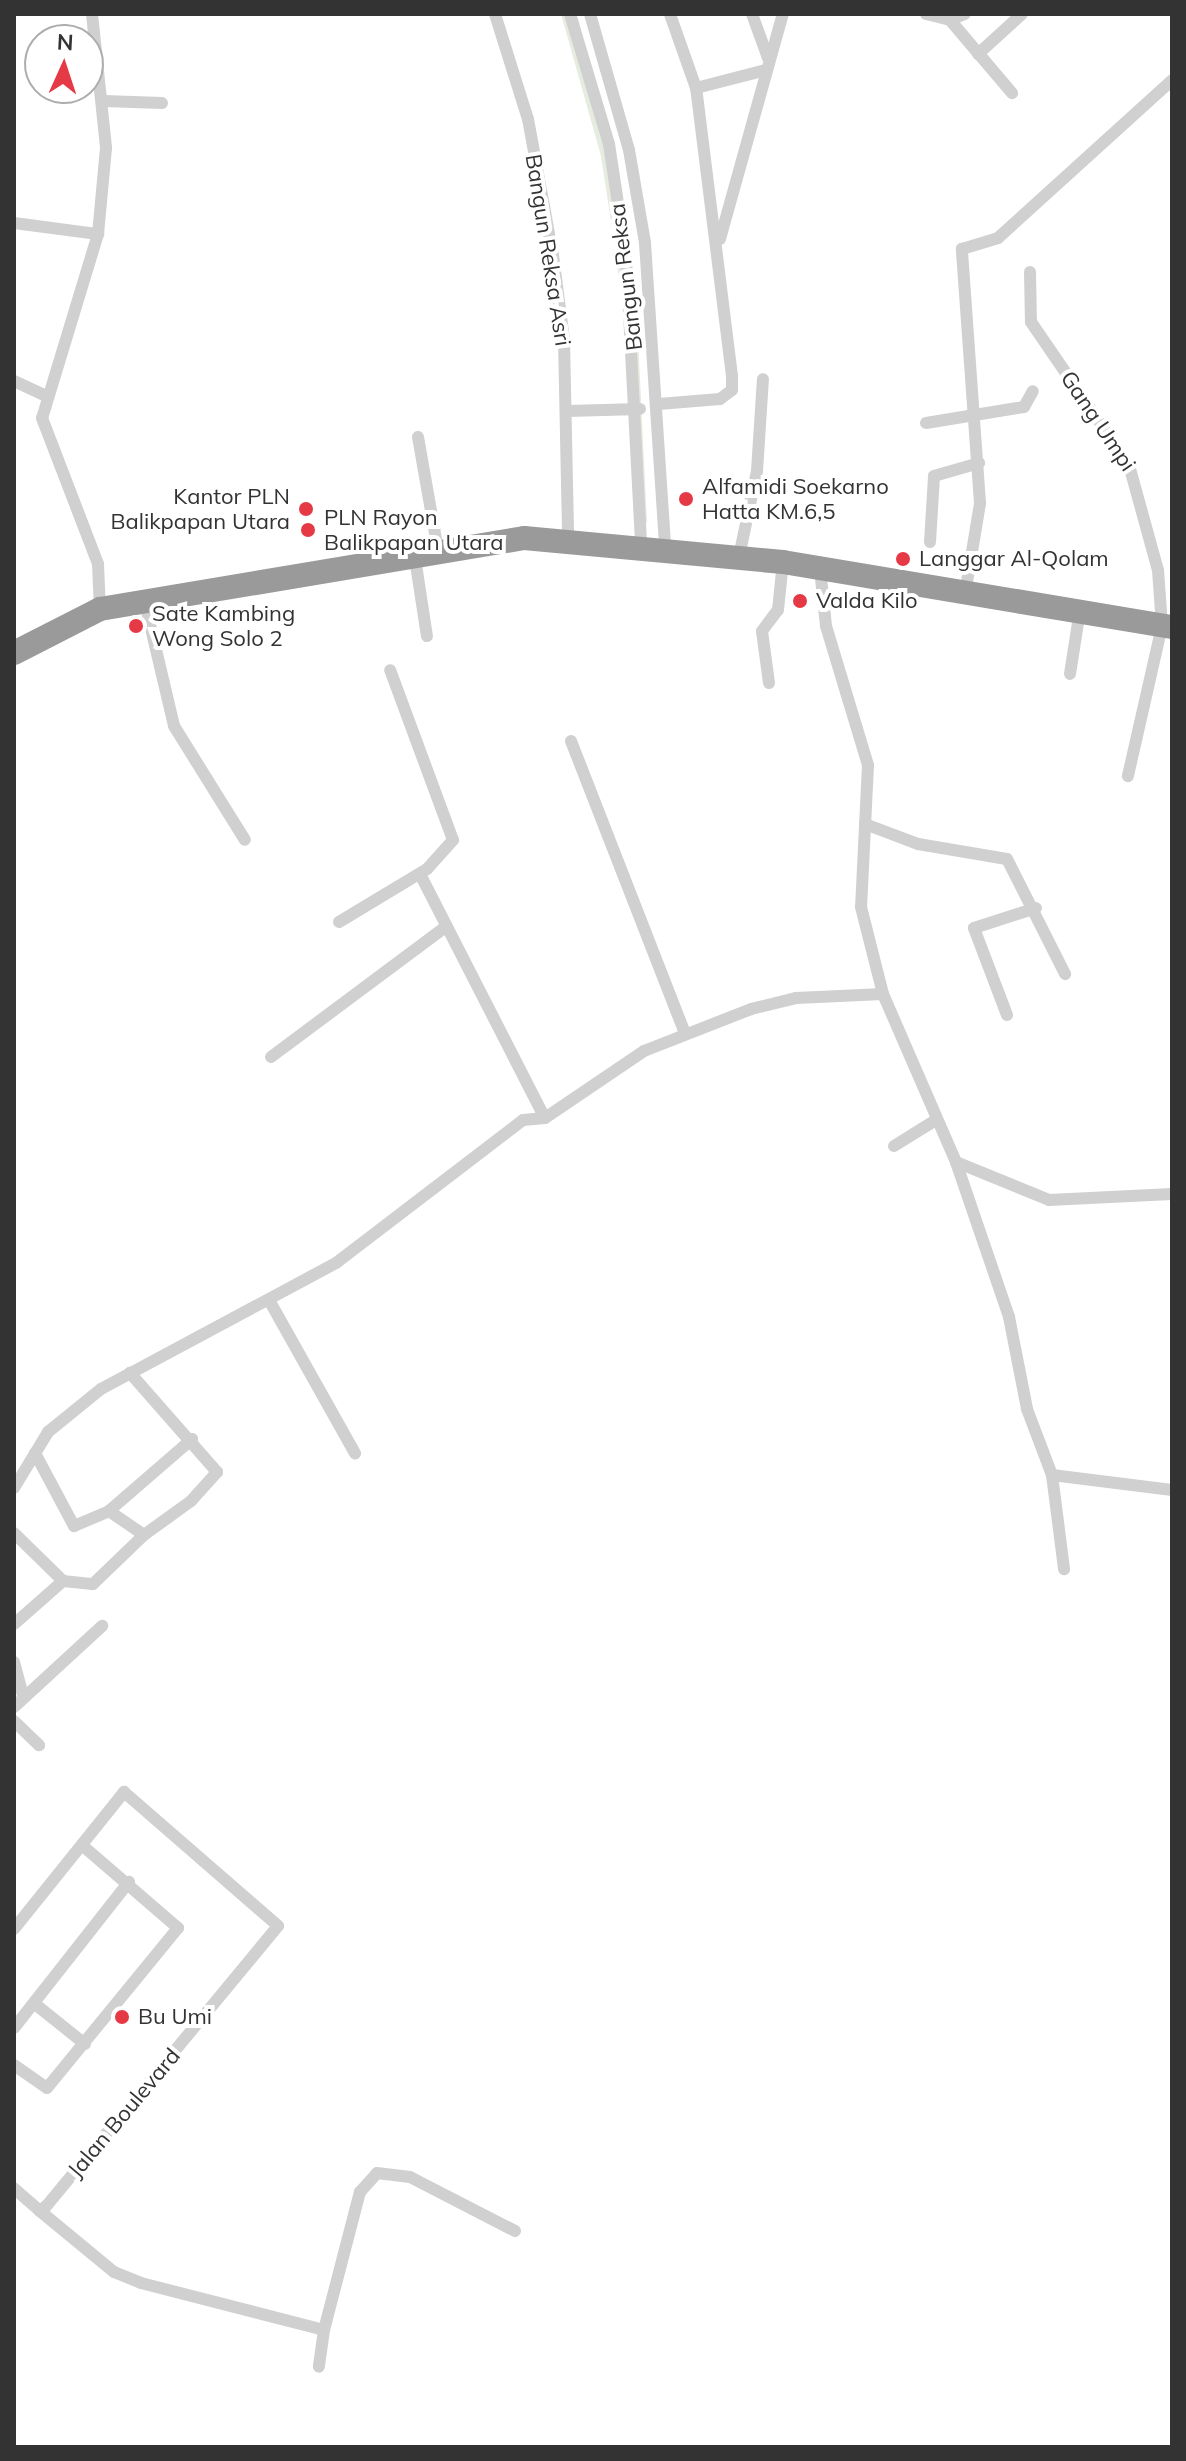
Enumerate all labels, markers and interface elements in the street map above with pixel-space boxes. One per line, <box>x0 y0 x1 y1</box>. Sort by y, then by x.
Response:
north arrow <box>24 24 104 104</box>
text: N <box>56 28 74 56</box>
street label: Bangun Reksa Asri <box>520 152 576 348</box>
street label: Bangun Reksa <box>604 202 648 352</box>
street label: Gang Umpi <box>1055 366 1141 476</box>
place label: Alfamidi Soekarno Hatta KM.6,5 <box>702 473 889 524</box>
place label: Kantor PLN Balikpapan Utara <box>111 483 290 534</box>
marker: Alfamidi Soekarno Hatta KM.6,5 <box>677 490 695 508</box>
marker: Kantor PLN Balikpapan Utara <box>297 500 315 518</box>
place label: PLN Rayon Balikpapan Utara <box>324 504 503 556</box>
marker: PLN Rayon Balikpapan Utara <box>299 521 317 539</box>
place label: Langgar Al-Qolam <box>919 546 1109 572</box>
marker: Langgar Al-Qolam <box>894 550 912 568</box>
place label: Valda Kilo <box>816 588 918 614</box>
marker: Valda Kilo <box>791 592 809 610</box>
place label: Sate Kambing Wong Solo 2 <box>152 600 295 652</box>
marker: Sate Kambing Wong Solo 2 <box>127 617 145 635</box>
place label: Bu Umi <box>138 2004 212 2030</box>
marker: Bu Umi <box>113 2008 131 2026</box>
street label: Jalan Boulevard <box>62 2043 186 2183</box>

